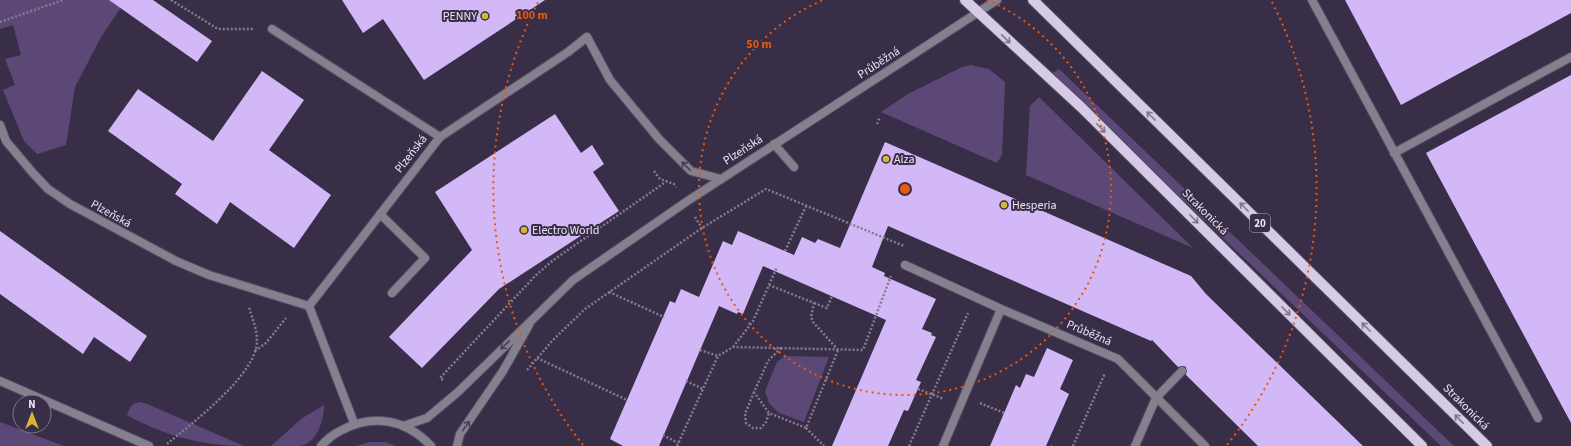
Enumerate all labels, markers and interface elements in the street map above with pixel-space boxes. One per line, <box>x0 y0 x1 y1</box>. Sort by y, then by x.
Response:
text: 100 m <box>516 7 548 24</box>
place label: PENNY <box>443 8 477 25</box>
marker: PENNY <box>480 11 490 21</box>
one-way arrow <box>1001 34 1011 44</box>
text: 50 m <box>746 36 772 53</box>
street label: Průběžná <box>854 43 904 83</box>
one-way arrow <box>1146 111 1156 120</box>
one-way arrow <box>1096 123 1106 133</box>
street label: Plzeňská <box>391 131 431 177</box>
street label: Plzeňská <box>720 131 766 169</box>
place label: Alza <box>894 151 914 168</box>
marker: Alza <box>881 154 891 164</box>
one-way arrow <box>681 161 691 171</box>
centre of rings <box>898 182 912 196</box>
street label: Strakonická <box>1178 185 1232 239</box>
street label: Plzeňská <box>88 196 134 232</box>
place label: Hesperia <box>1012 197 1057 214</box>
marker: Hesperia <box>999 200 1009 210</box>
one-way arrow <box>1239 202 1249 212</box>
road number: 20 <box>1250 214 1270 232</box>
one-way arrow <box>1189 215 1199 224</box>
place label: Electro World <box>532 222 600 239</box>
marker: Electro World <box>519 225 529 235</box>
one-way arrow <box>1281 306 1291 316</box>
street label: Průběžná <box>1064 316 1114 350</box>
one-way arrow <box>1361 323 1371 332</box>
one-way arrow <box>500 340 510 349</box>
street label: Strakonická <box>1439 380 1493 434</box>
north arrow <box>12 394 52 434</box>
text: N <box>28 397 36 412</box>
one-way arrow <box>1454 414 1464 424</box>
one-way arrow <box>462 420 470 431</box>

